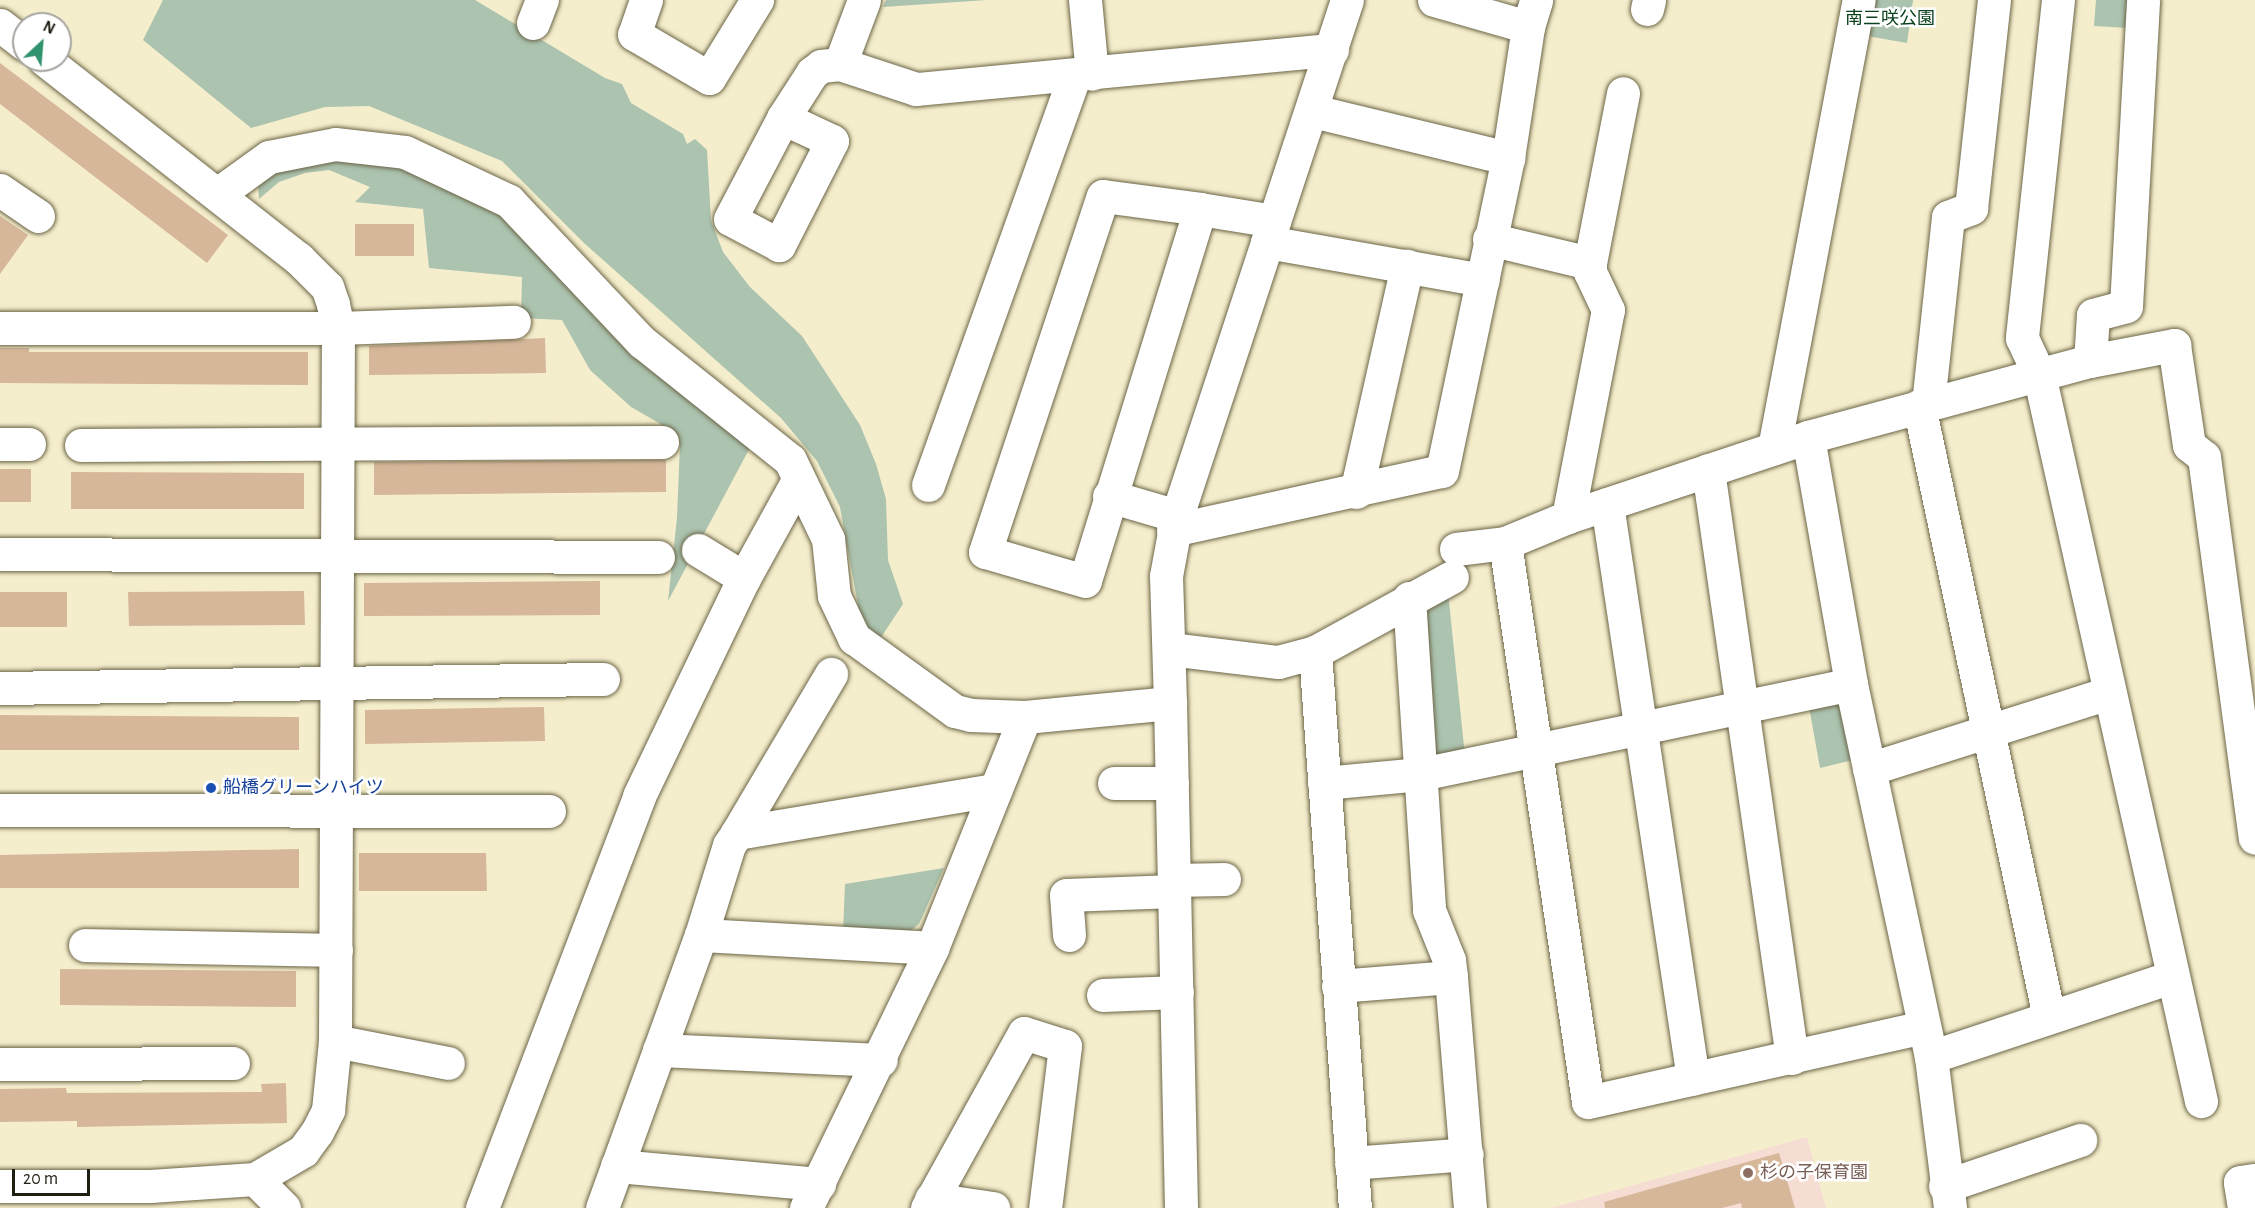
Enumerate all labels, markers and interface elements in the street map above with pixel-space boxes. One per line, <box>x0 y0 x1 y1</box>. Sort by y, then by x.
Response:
park label: 南三咲公園 <box>1845 8 1935 30</box>
north arrow <box>12 12 72 72</box>
text: N <box>41 18 58 37</box>
place label: 船橋グリーンハイツ <box>223 777 385 799</box>
marker: 船橋グリーンハイツ <box>204 781 218 795</box>
scale bar <box>15 1157 93 1195</box>
place label: 杉の子保育園 <box>1760 1162 1868 1184</box>
marker: 杉の子保育園 <box>1741 1166 1755 1180</box>
text: 20 m <box>23 1170 58 1188</box>

